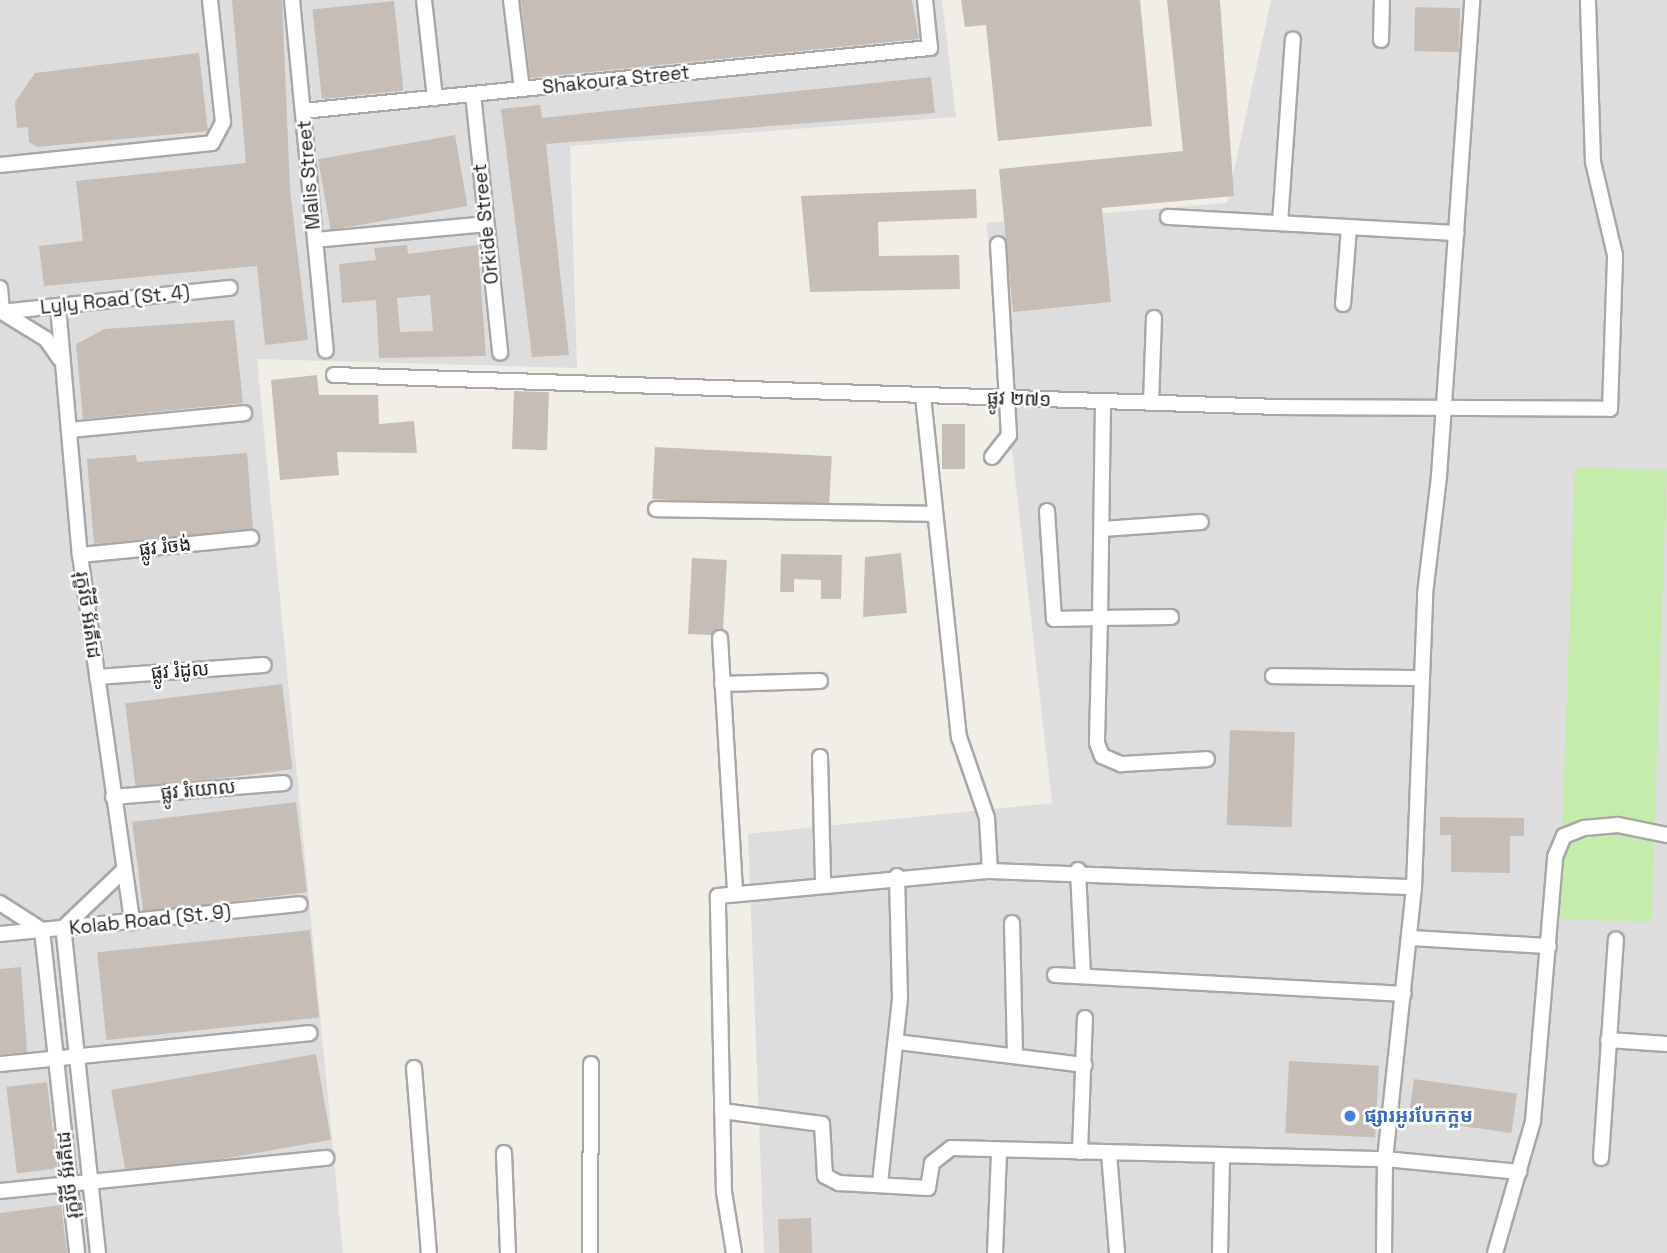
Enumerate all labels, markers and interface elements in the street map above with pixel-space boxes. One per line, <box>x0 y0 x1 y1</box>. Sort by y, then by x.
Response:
street label: Shakoura Street <box>541 61 691 99</box>
street label: Malis Street <box>293 119 325 231</box>
street label: Orkide Street <box>468 163 504 285</box>
street label: Lyly Road (St. 4) <box>39 281 191 319</box>
street label: ផ្លូវ ២៧១ <box>986 386 1052 412</box>
street label: ផ្លូវ រំចង់ <box>138 533 192 561</box>
street label: រុក្ខវិថី អ័រគីដេ <box>71 570 105 660</box>
street label: ផ្លូវ រំដូល <box>150 658 210 684</box>
street label: ផ្លូវ រំយោល <box>160 775 236 805</box>
street label: Kolab Road (St. 9) <box>68 900 232 940</box>
place label: ផ្សារអូរបែកក្អម <box>1364 1105 1473 1127</box>
marker: ផ្សារអូរបែកក្អម <box>1342 1108 1358 1124</box>
street label: រុក្ខវិថី អ័រគីដេ <box>52 1130 84 1220</box>

